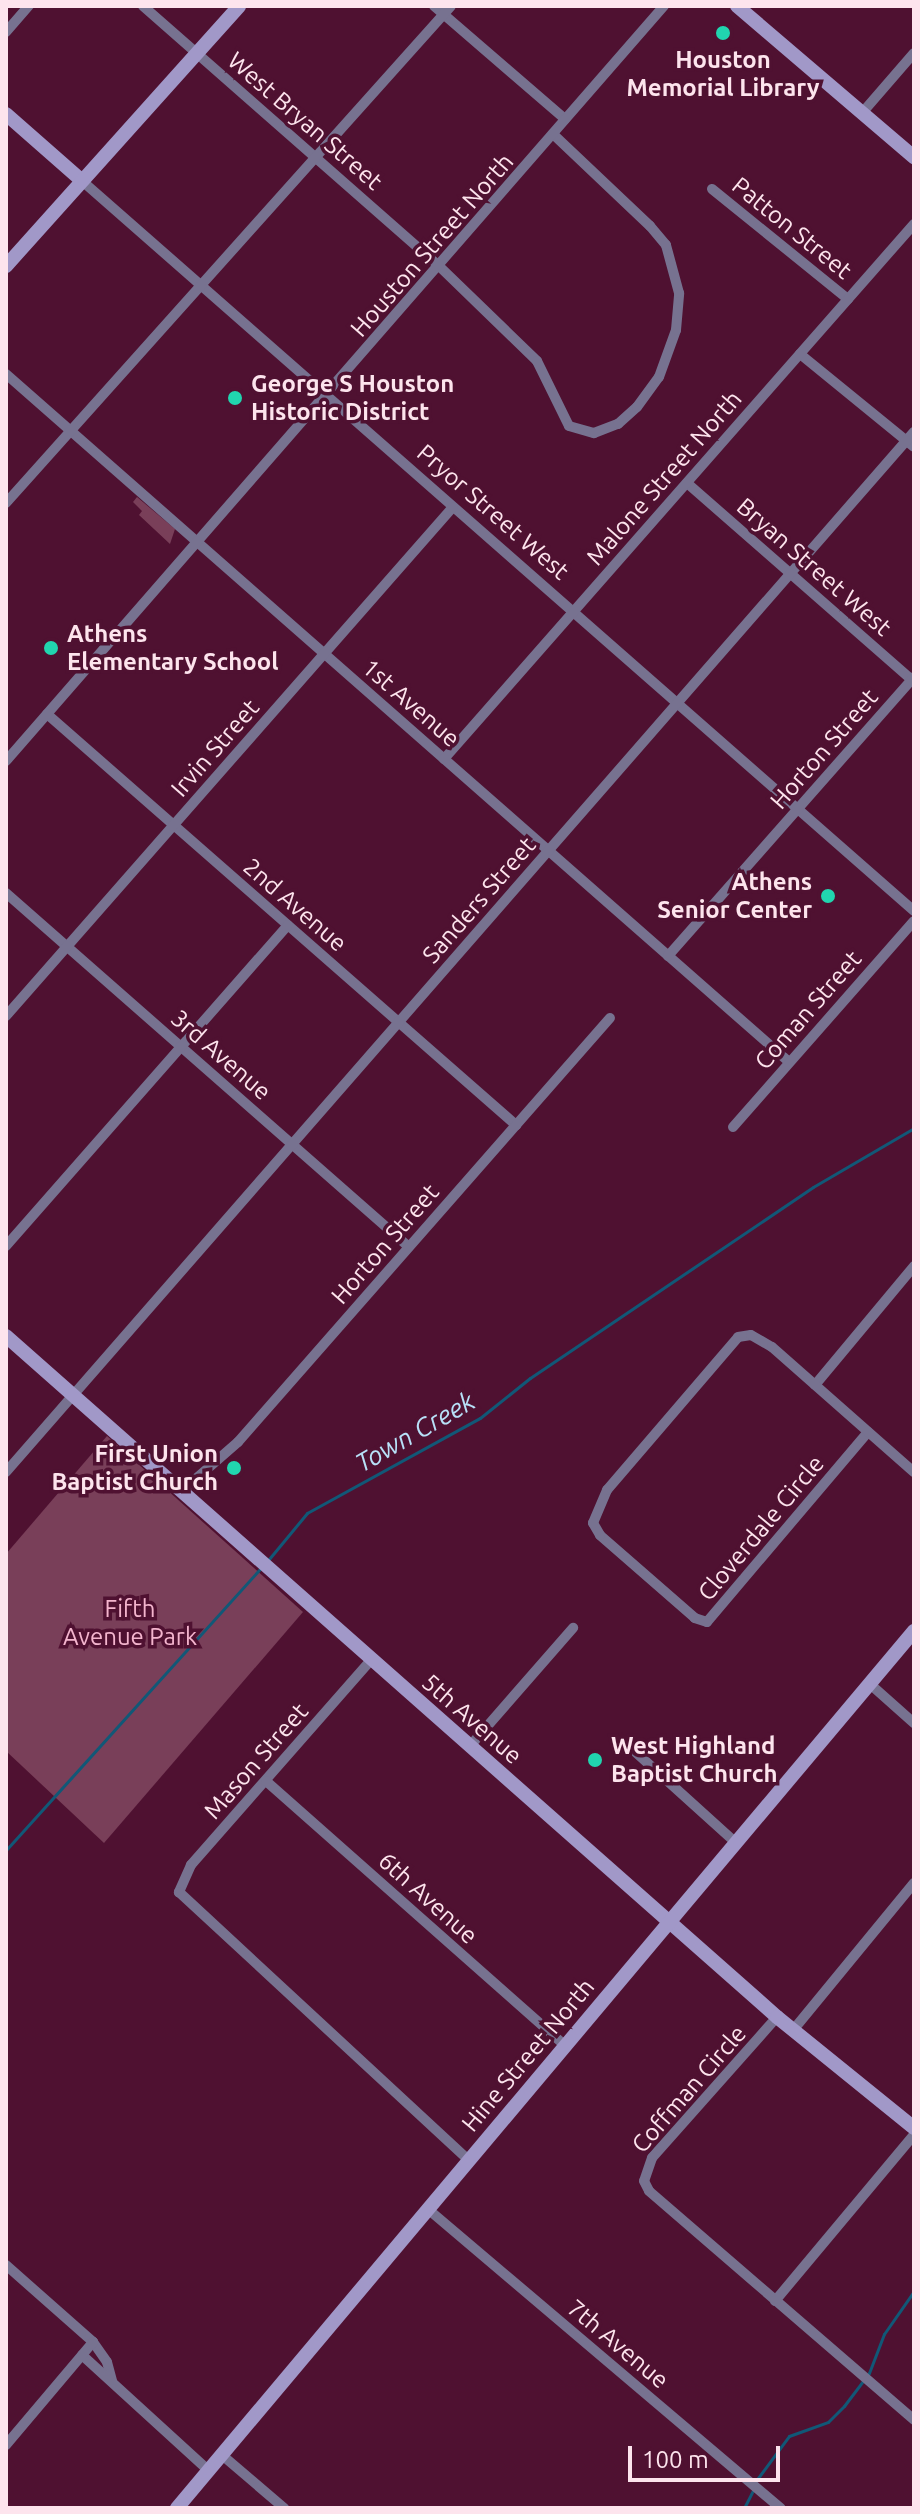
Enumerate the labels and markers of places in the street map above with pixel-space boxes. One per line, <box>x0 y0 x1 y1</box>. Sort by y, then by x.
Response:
marker: Houston Memorial Library <box>714 24 732 42</box>
place label: Houston Memorial Library <box>626 46 820 102</box>
place label: George S Houston Historic District <box>251 370 454 426</box>
marker: George S Houston Historic District <box>226 389 244 407</box>
place label: Athens Elementary School <box>67 620 279 676</box>
marker: Athens Elementary School <box>42 639 60 657</box>
place label: Athens Senior Center <box>657 868 812 924</box>
marker: Athens Senior Center <box>819 887 837 905</box>
place label: First Union Baptist Church <box>51 1440 218 1496</box>
marker: First Union Baptist Church <box>225 1459 243 1477</box>
place label: West Highland Baptist Church <box>611 1732 778 1788</box>
marker: West Highland Baptist Church <box>586 1751 604 1769</box>

